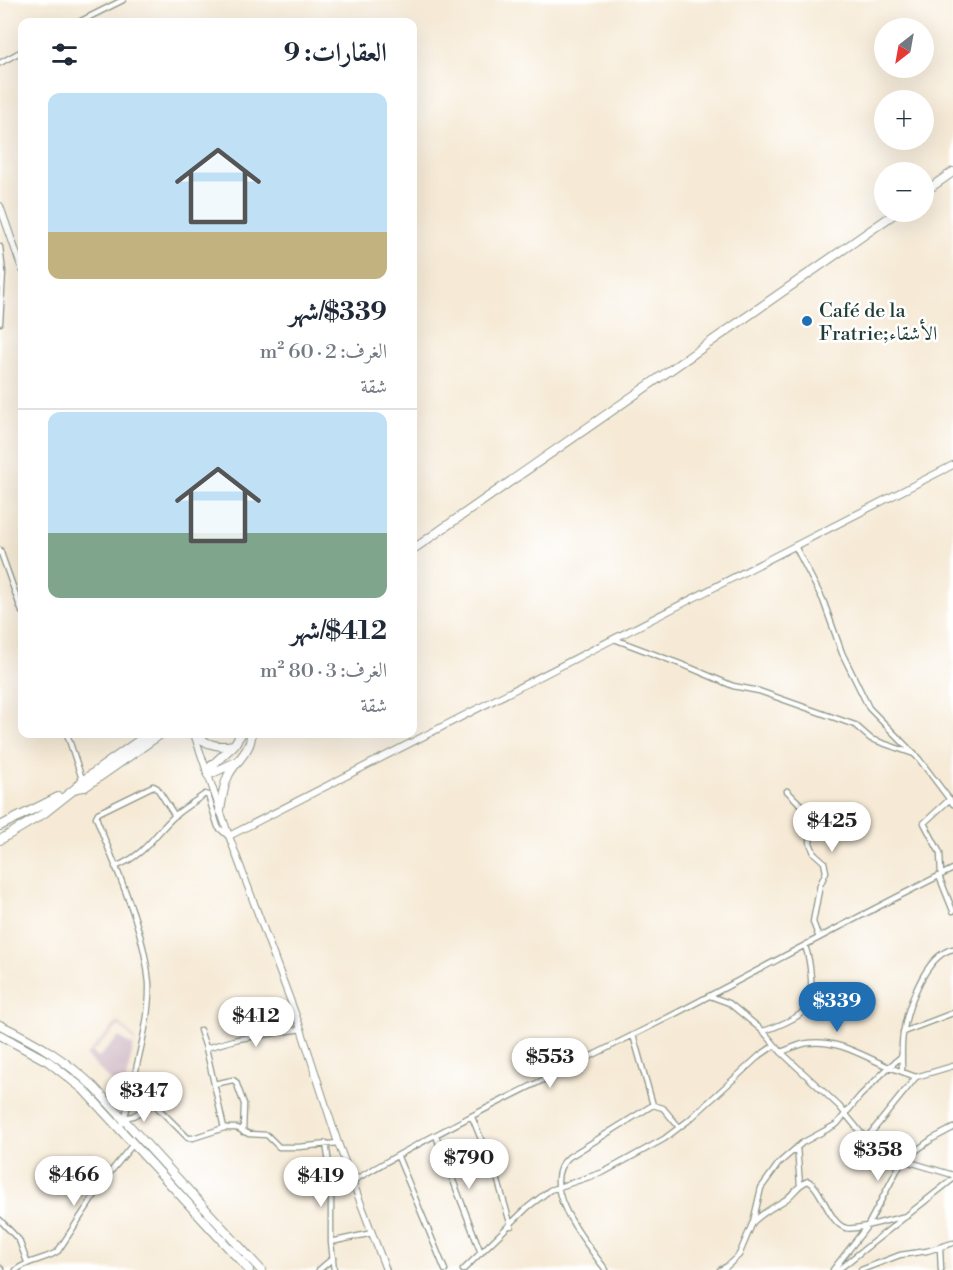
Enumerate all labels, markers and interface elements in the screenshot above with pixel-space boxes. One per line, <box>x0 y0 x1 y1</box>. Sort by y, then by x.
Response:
north arrow <box>874 18 934 78</box>
map controls <box>874 18 934 222</box>
text: العقارات: 9 <box>284 37 387 69</box>
icon: filters <box>48 38 81 71</box>
button: + <box>874 90 934 150</box>
icon: home <box>164 132 272 240</box>
button: − <box>874 162 934 222</box>
text: $339/شهر <box>289 296 387 328</box>
place label: Café de la Fratrie;الأشقاء <box>819 299 937 347</box>
marker: Café de la Fratrie;الأشقاء <box>800 314 814 328</box>
text: الغرف: 2 · 60 m² <box>260 340 387 365</box>
text: شقة <box>361 375 387 400</box>
icon: home <box>164 451 272 559</box>
text: $412/شهر <box>290 615 387 647</box>
text: الغرف: 3 · 80 m² <box>260 659 387 684</box>
text: شقة <box>361 694 387 719</box>
pin: $425 <box>796 802 868 853</box>
text: $425 <box>807 809 857 834</box>
pin: $339 <box>801 982 873 1033</box>
text: $339 <box>813 989 861 1014</box>
pin: $412 <box>220 997 292 1048</box>
text: $412 <box>232 1004 280 1029</box>
pin: $553 <box>514 1038 586 1089</box>
text: $553 <box>526 1045 574 1070</box>
pin: $347 <box>108 1072 180 1123</box>
text: $347 <box>120 1079 168 1104</box>
pin: $358 <box>842 1131 914 1182</box>
text: $358 <box>853 1138 903 1163</box>
pin: $790 <box>433 1139 505 1190</box>
text: $790 <box>444 1146 494 1171</box>
pin: $466 <box>38 1156 110 1207</box>
pin: $419 <box>285 1157 357 1208</box>
text: $466 <box>49 1163 99 1188</box>
text: $419 <box>298 1164 344 1189</box>

